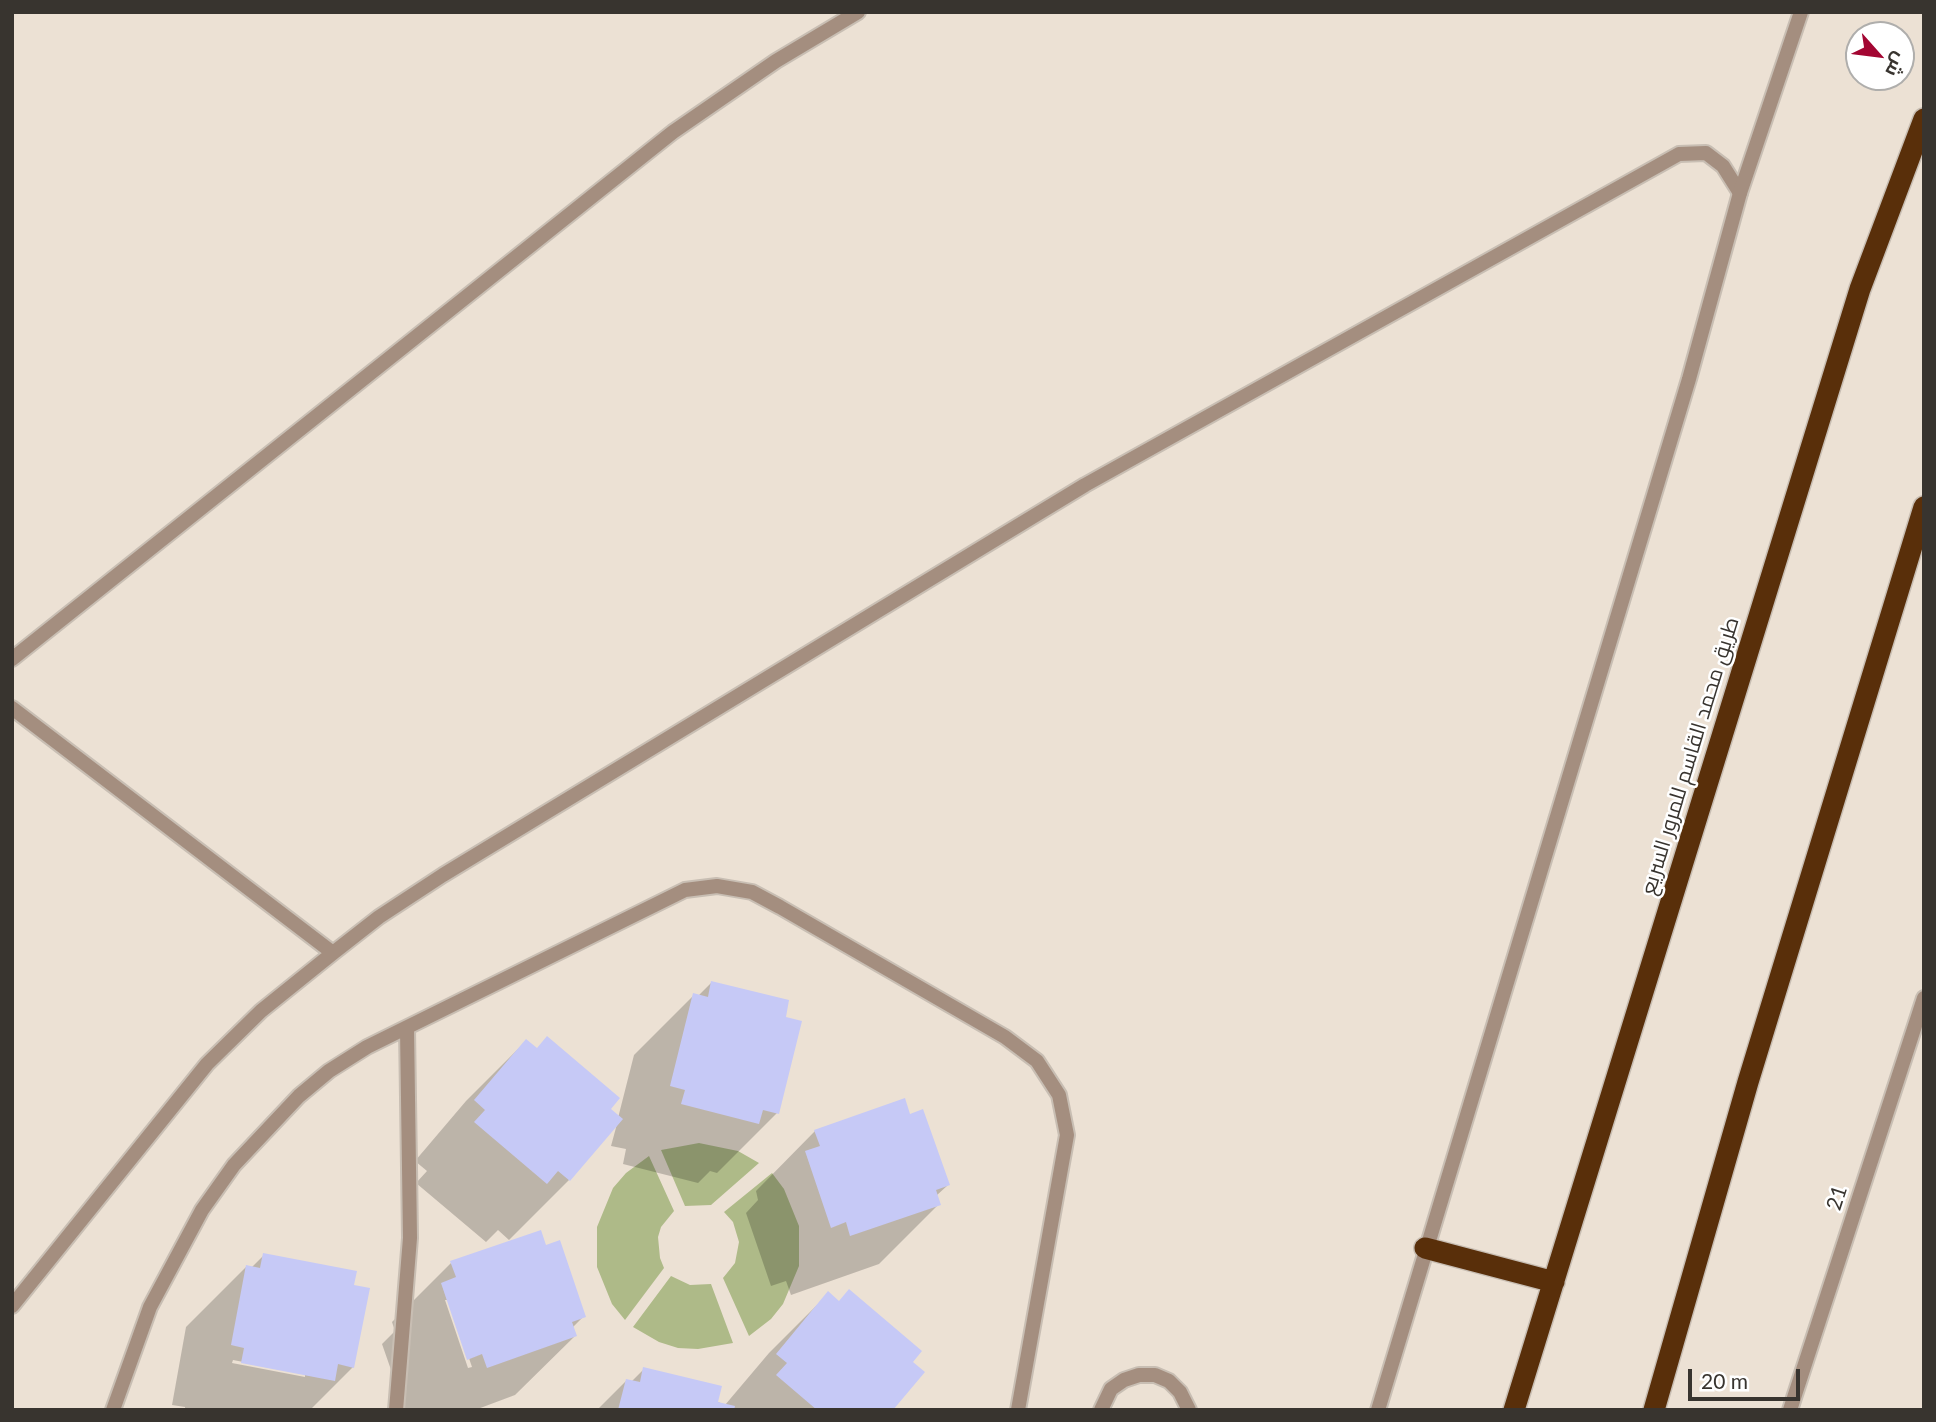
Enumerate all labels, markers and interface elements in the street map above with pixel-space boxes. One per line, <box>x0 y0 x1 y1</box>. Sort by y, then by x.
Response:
north arrow <box>1845 21 1915 91</box>
text: ش <box>1881 49 1913 81</box>
street label: طريق محمد القاسم للمرور السريع <box>1636 614 1744 898</box>
street label: 21 <box>1821 1183 1853 1213</box>
scale bar <box>1691 1356 1803 1400</box>
text: 20 m <box>1701 1368 1748 1393</box>

